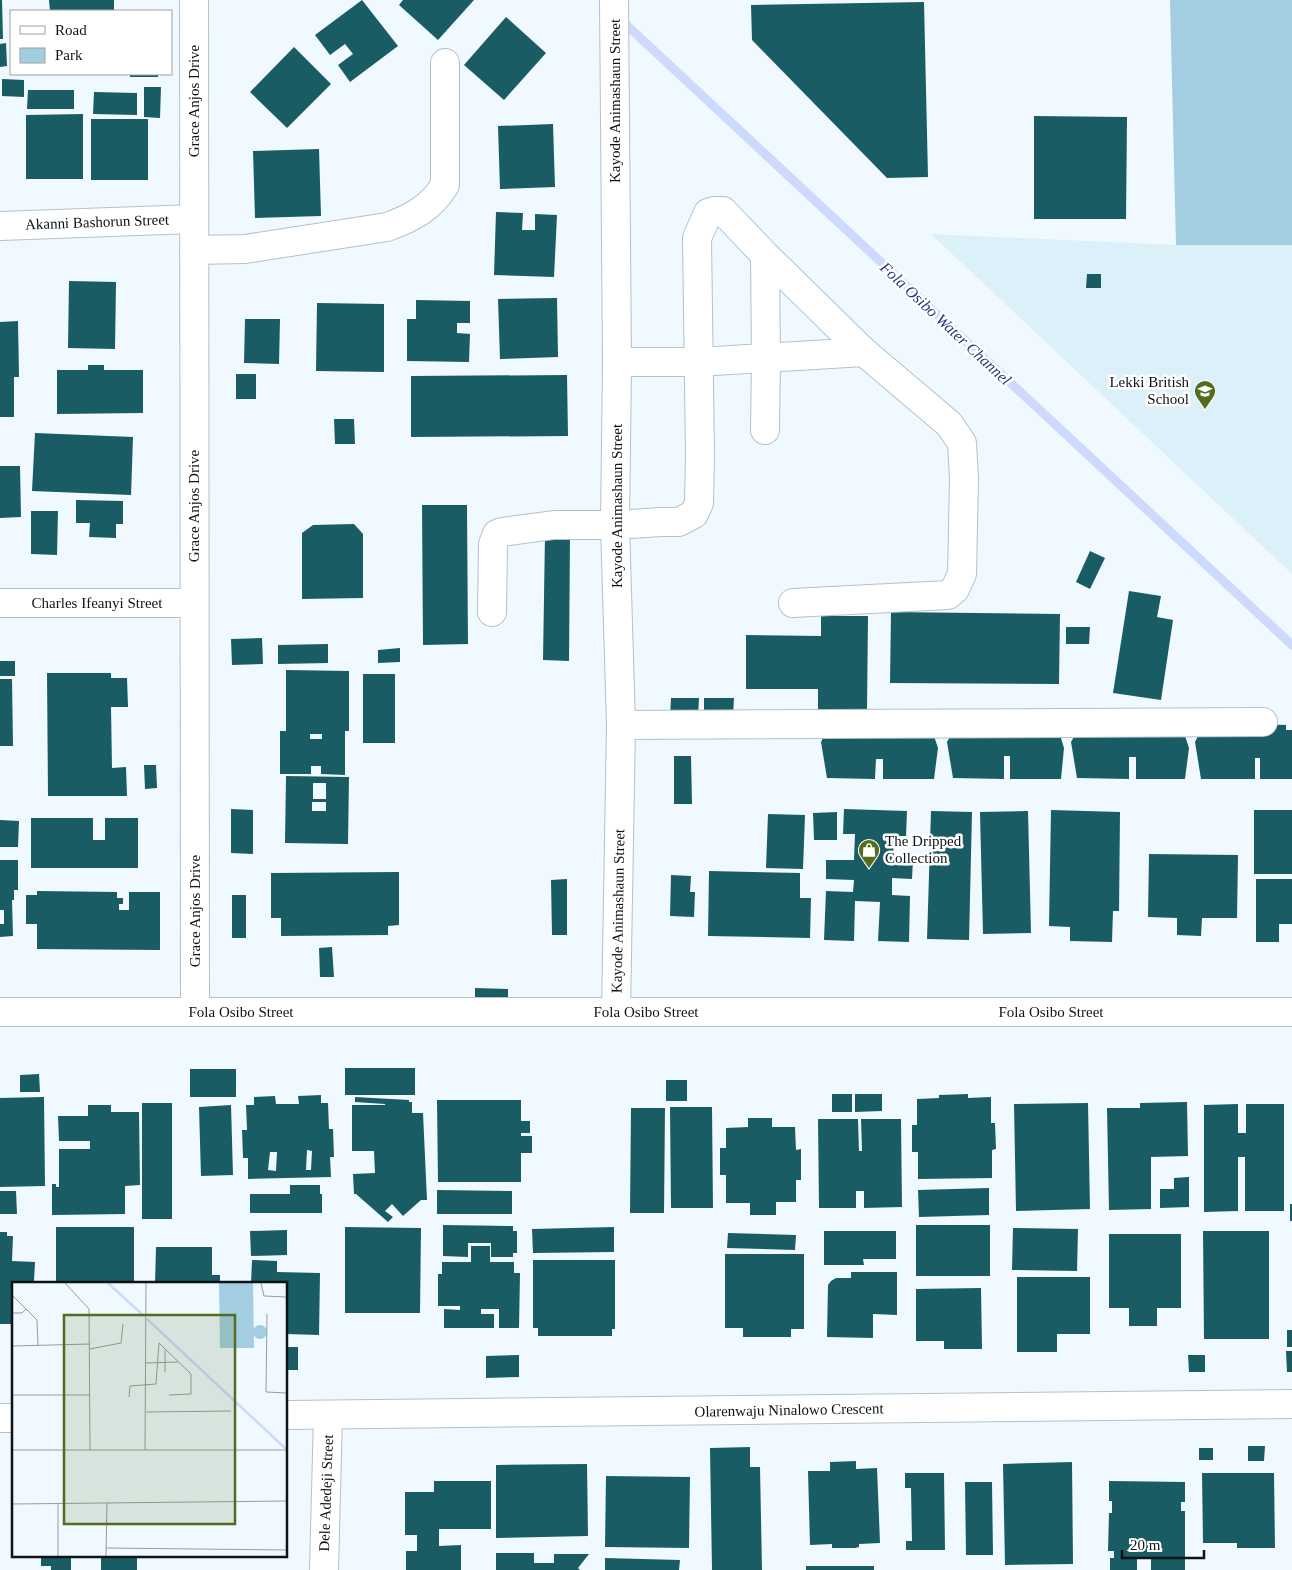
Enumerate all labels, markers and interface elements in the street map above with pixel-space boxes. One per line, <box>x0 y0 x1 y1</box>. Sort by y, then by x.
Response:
legend <box>10 10 172 75</box>
street label: Kayode Animashaun Street <box>607 18 623 183</box>
text: Road <box>55 22 87 38</box>
street label: Grace Anjos Drive <box>186 44 202 157</box>
text: Park <box>55 47 83 63</box>
street label: Akanni Bashorun Street <box>25 211 170 233</box>
water label: Fola Osibo Water Channel <box>876 258 1015 389</box>
place label: Lekki British School <box>1109 374 1189 407</box>
school or university icon: Lekki British School <box>1193 379 1217 410</box>
street label: Kayode Animashaun Street <box>609 423 625 588</box>
street label: Grace Anjos Drive <box>186 449 202 562</box>
street label: Charles Ifeanyi Street <box>32 595 163 611</box>
street label: Kayode Animashaun Street <box>609 828 627 993</box>
place label: The Dripped Collection <box>885 833 962 866</box>
shop icon: The Dripped Collection <box>857 838 881 869</box>
street label: Grace Anjos Drive <box>187 854 203 967</box>
street label: Fola Osibo Street <box>189 1004 294 1020</box>
street label: Fola Osibo Street <box>594 1004 699 1020</box>
street label: Fola Osibo Street <box>999 1004 1104 1020</box>
inset map <box>12 1282 288 1558</box>
street label: Olarenwaju Ninalowo Crescent <box>694 1400 885 1420</box>
street label: Dele Adedeji Street <box>316 1433 336 1552</box>
scale bar <box>1122 1528 1204 1560</box>
text: 20 m <box>1130 1537 1161 1553</box>

